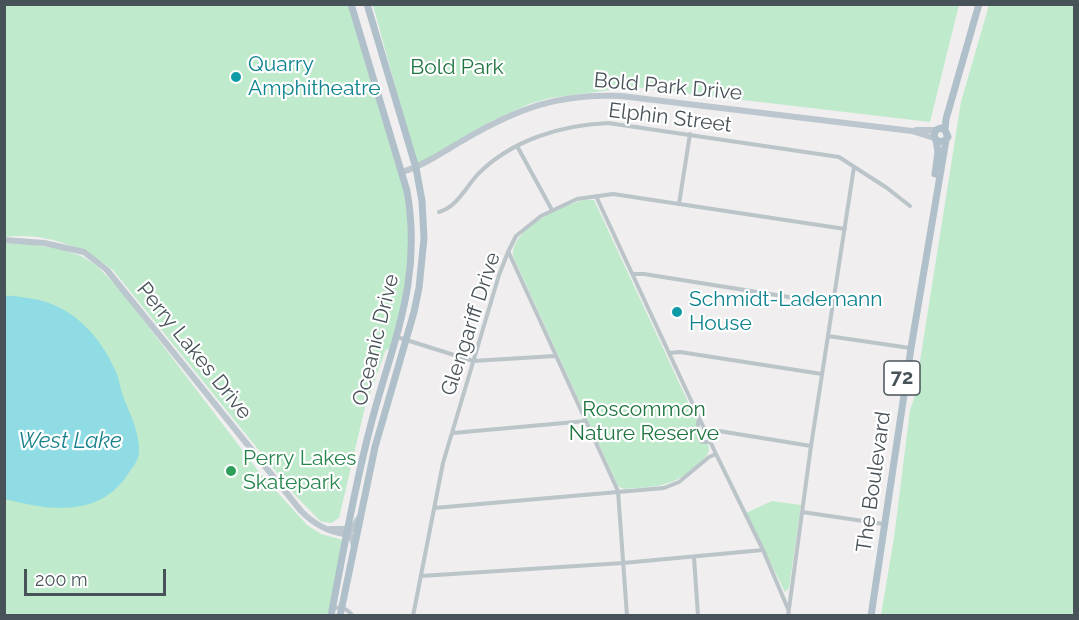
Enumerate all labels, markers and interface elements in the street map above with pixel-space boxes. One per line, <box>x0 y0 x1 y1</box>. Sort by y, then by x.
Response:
place label: Quarry Amphitheatre <box>248 52 381 102</box>
park label: Bold Park <box>410 55 504 81</box>
street label: Bold Park Drive <box>593 68 743 106</box>
marker: Quarry Amphitheatre <box>229 70 243 84</box>
street label: Elphin Street <box>607 98 733 138</box>
street label: Glengariff Drive <box>436 249 506 399</box>
street label: Oceanic Drive <box>347 272 405 408</box>
street label: Perry Lakes Drive <box>131 277 257 425</box>
place label: Schmidt-Lademann House <box>689 287 883 337</box>
marker: Schmidt-Lademann House <box>670 305 684 319</box>
road number: 72 <box>884 361 920 395</box>
park label: Roscommon Nature Reserve <box>569 397 719 447</box>
street label: The Boulevard <box>852 410 896 554</box>
water label: West Lake <box>18 428 122 454</box>
place label: Perry Lakes Skatepark <box>243 446 356 496</box>
marker: Perry Lakes Skatepark <box>224 464 238 478</box>
scale bar <box>27 557 170 595</box>
text: 200 m <box>35 569 88 590</box>

